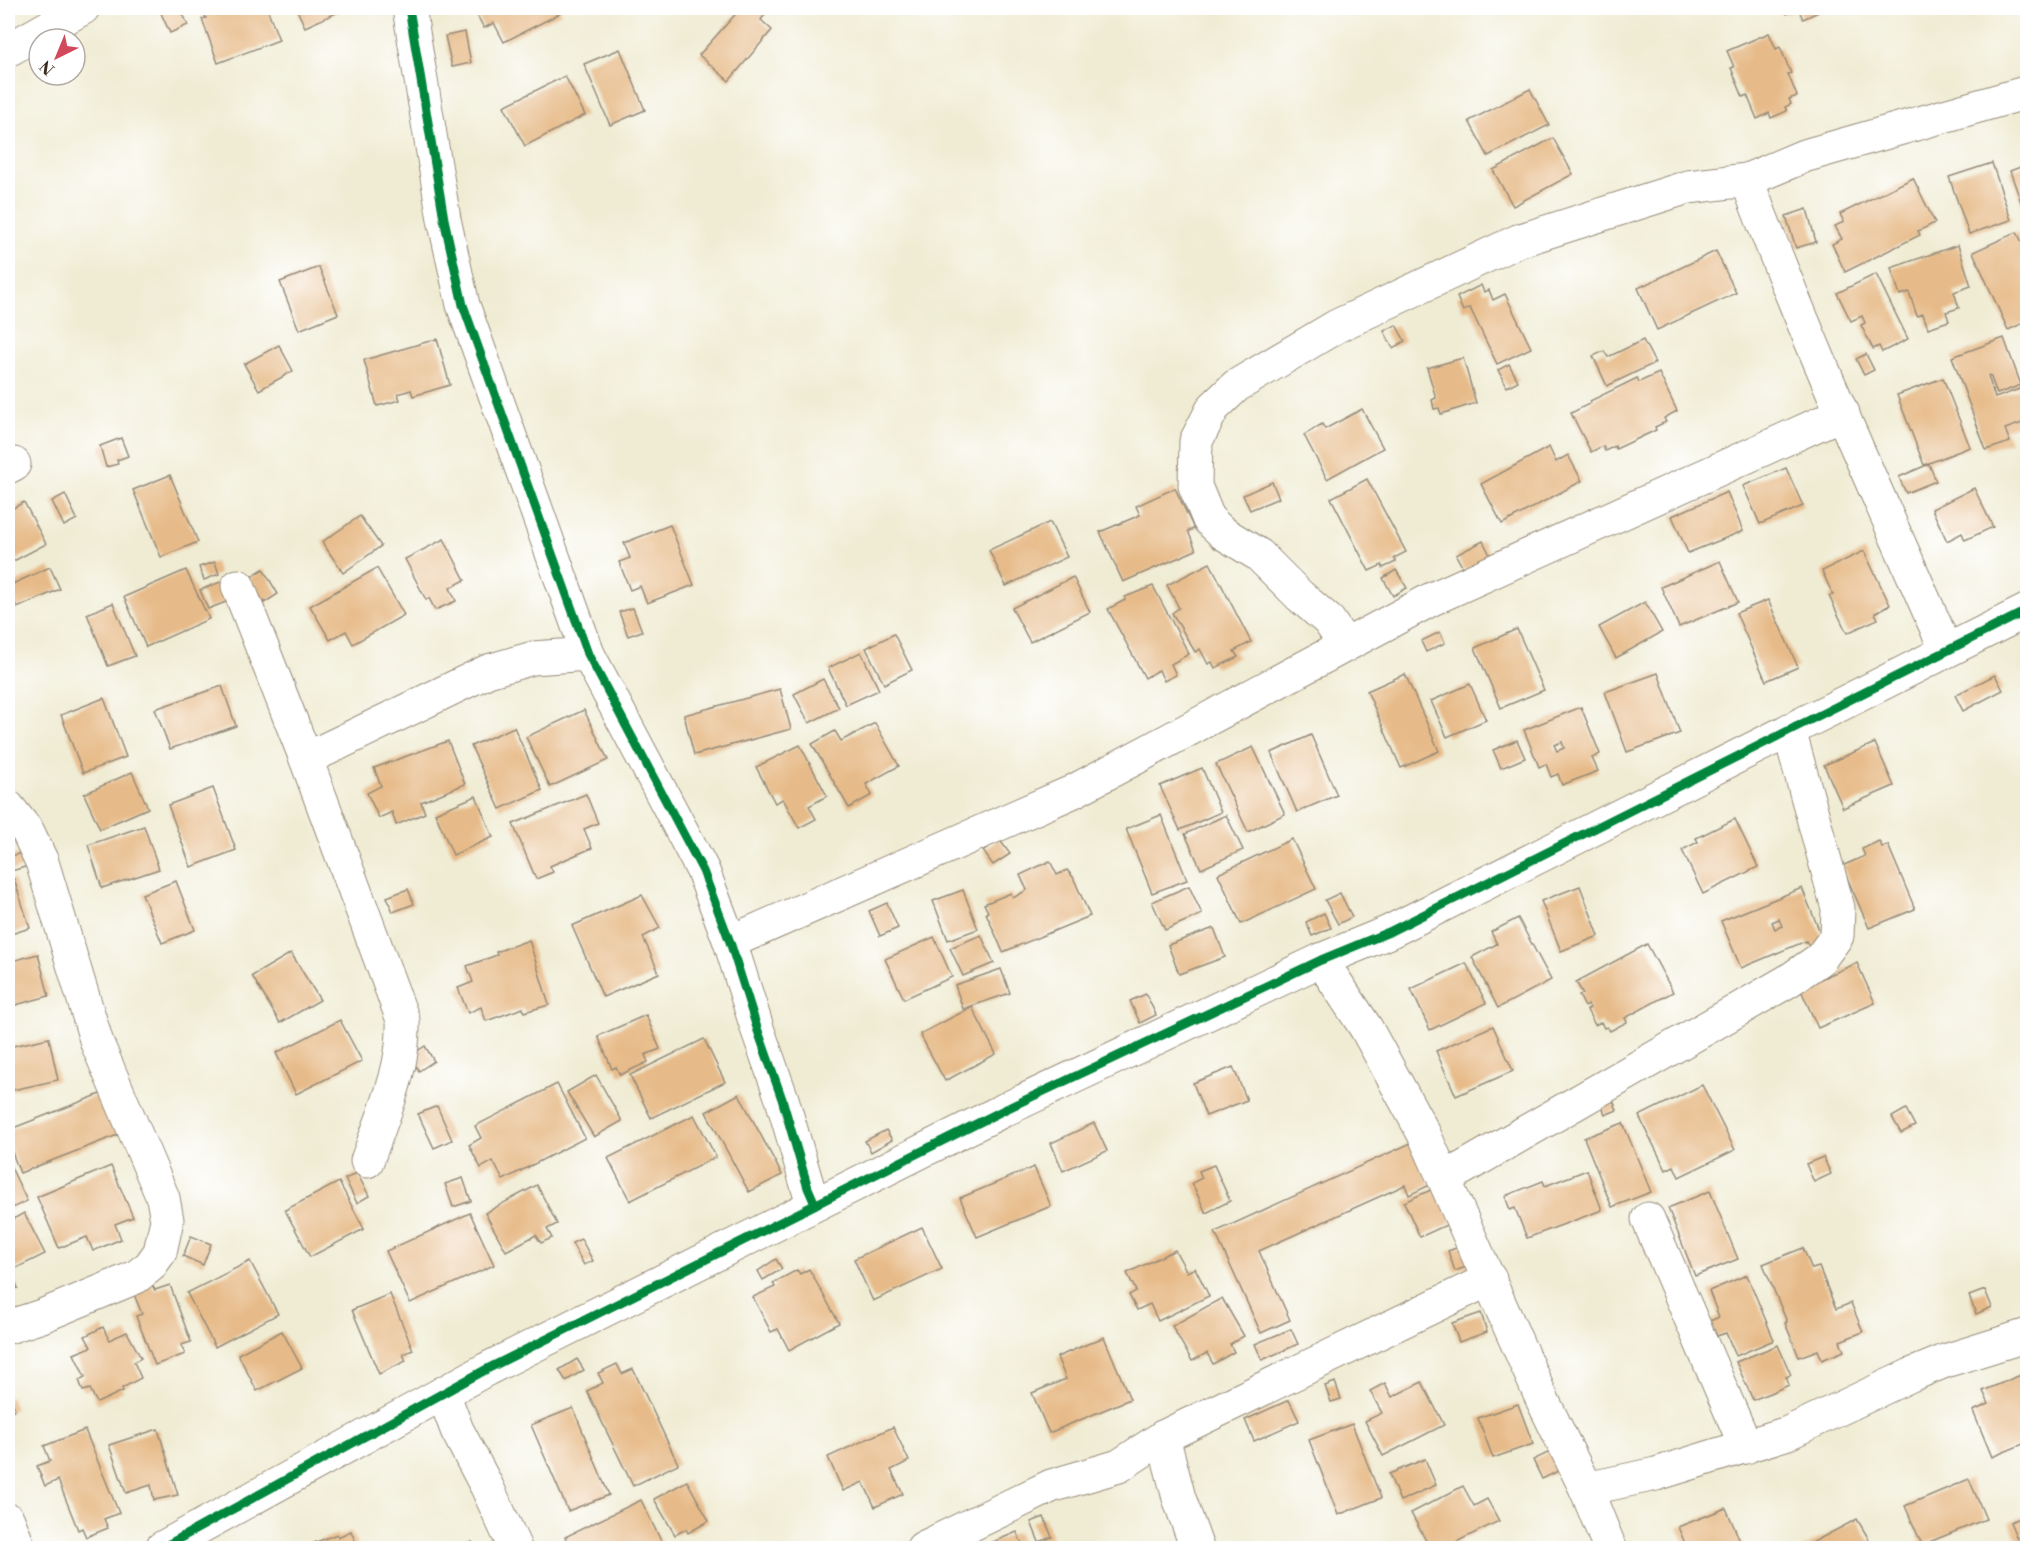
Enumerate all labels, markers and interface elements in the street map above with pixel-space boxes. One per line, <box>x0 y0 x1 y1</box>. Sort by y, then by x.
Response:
north arrow <box>27 27 87 87</box>
text: N <box>36 55 59 79</box>

